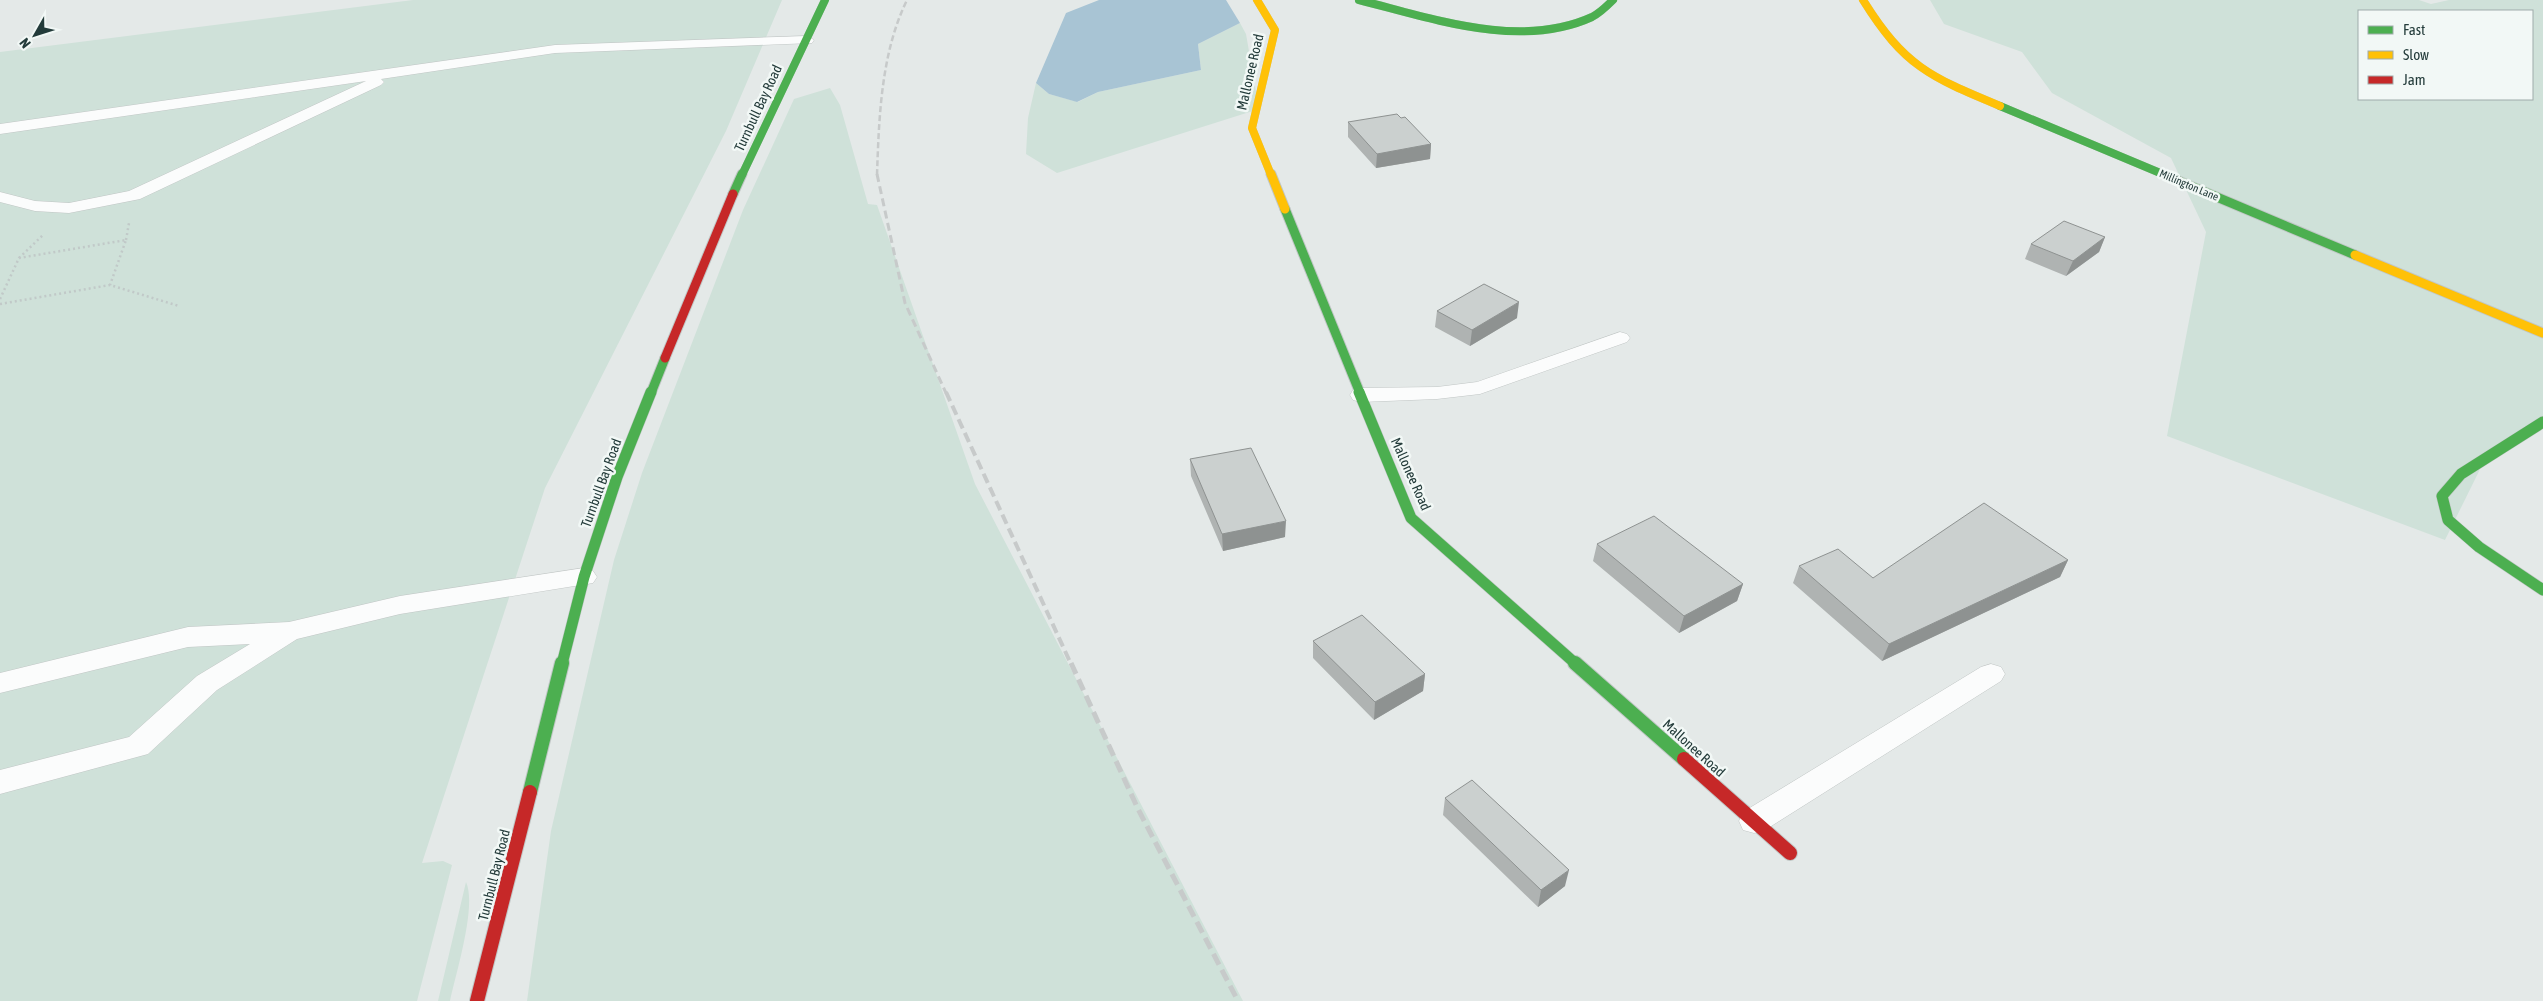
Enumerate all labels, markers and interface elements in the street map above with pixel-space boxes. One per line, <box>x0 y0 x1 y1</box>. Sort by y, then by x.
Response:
north arrow <box>10 10 60 60</box>
legend <box>2358 10 2533 100</box>
text: Fast <box>2403 21 2425 38</box>
street label: Mallonee Road <box>1233 32 1267 112</box>
text: N <box>16 35 34 51</box>
text: Slow <box>2403 46 2429 63</box>
street label: Turnbull Bay Road <box>731 62 785 154</box>
text: Jam <box>2403 71 2426 88</box>
street label: Millington Lane <box>2158 167 2220 203</box>
street label: Mallonee Road <box>1388 435 1434 513</box>
street label: Turnbull Bay Road <box>578 436 624 530</box>
street label: Mallonee Road <box>1660 716 1728 780</box>
street label: Turnbull Bay Road <box>475 828 513 922</box>

